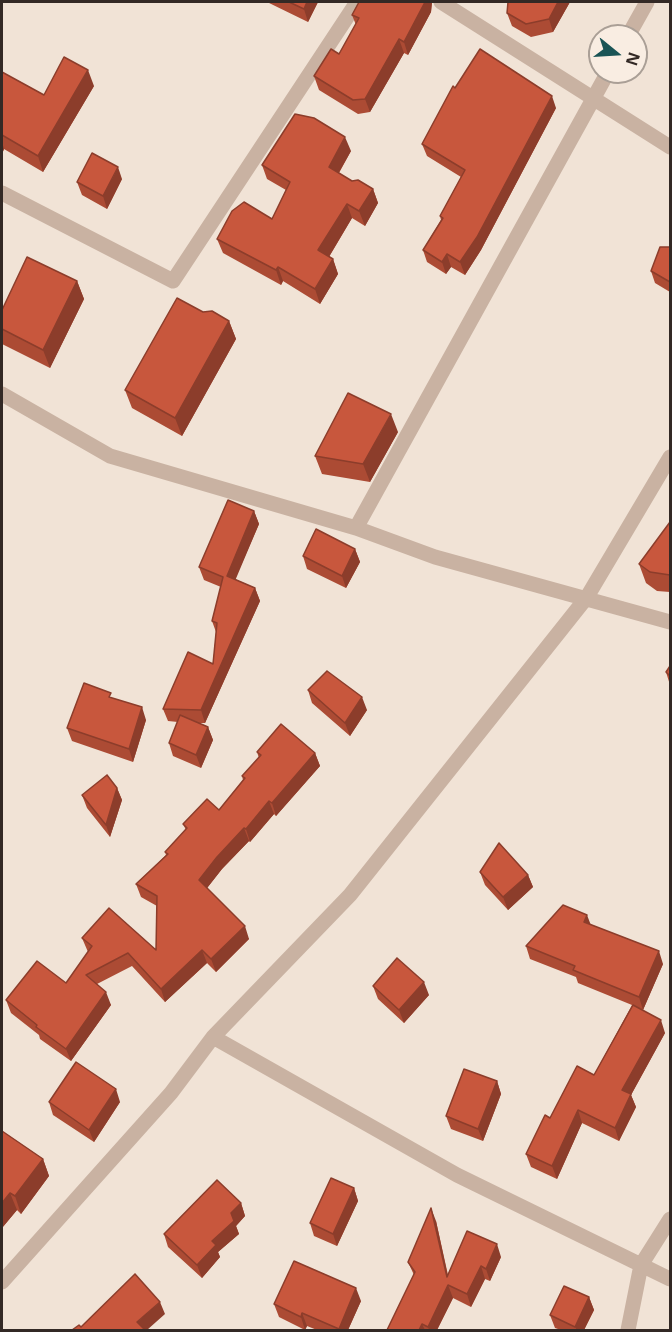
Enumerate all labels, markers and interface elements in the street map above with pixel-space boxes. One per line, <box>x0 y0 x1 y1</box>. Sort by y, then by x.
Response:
north arrow <box>588 24 648 84</box>
text: N <box>621 49 646 69</box>

